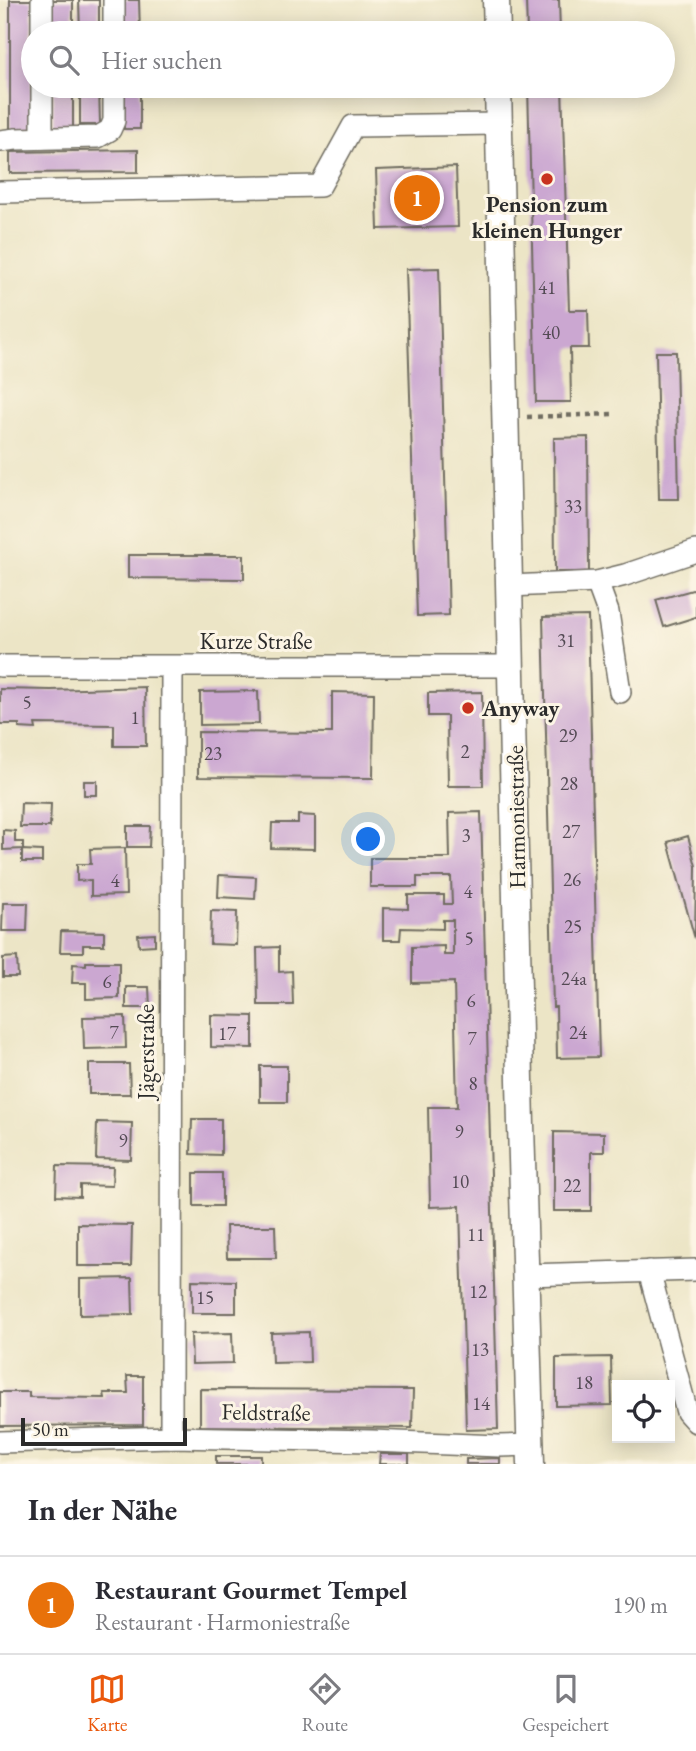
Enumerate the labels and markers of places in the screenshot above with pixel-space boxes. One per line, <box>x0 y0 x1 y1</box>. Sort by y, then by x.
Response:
marker: Pension zum kleinen Hunger <box>539 171 555 187</box>
pin: 1 <box>394 172 440 224</box>
place label: Pension zum kleinen Hunger <box>472 189 623 245</box>
place label: Anyway <box>481 693 560 723</box>
marker: Anyway <box>460 700 476 716</box>

